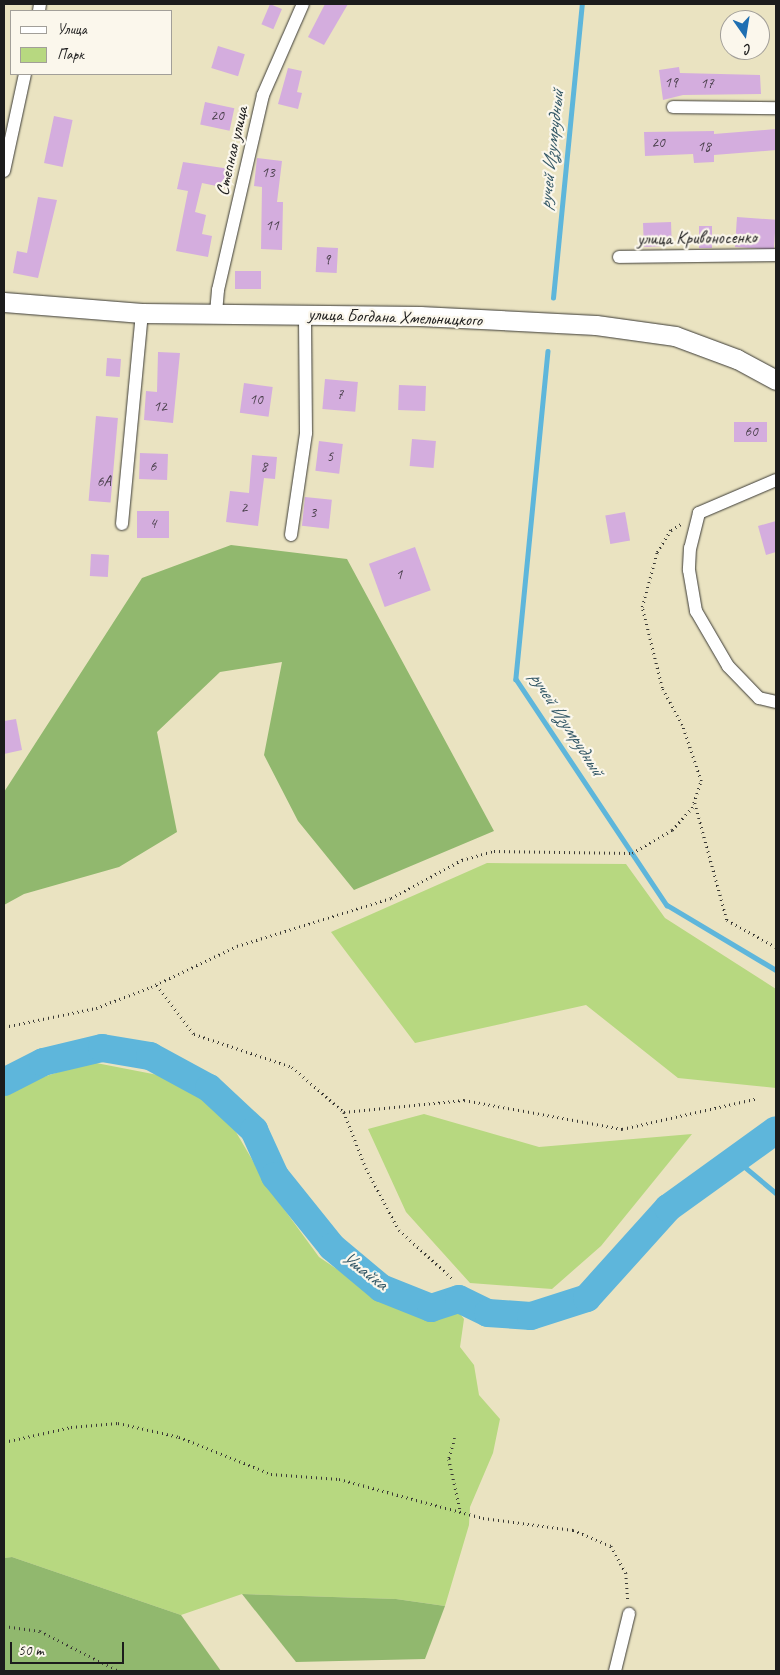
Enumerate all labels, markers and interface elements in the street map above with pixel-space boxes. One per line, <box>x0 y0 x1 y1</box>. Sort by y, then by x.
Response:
legend <box>10 10 172 75</box>
north arrow <box>720 10 770 60</box>
text: Улица <box>57 20 87 39</box>
text: С <box>743 40 754 58</box>
text: Парк <box>57 45 84 64</box>
house number: 19 <box>664 74 678 92</box>
house number: 17 <box>700 75 714 93</box>
water label: ручей Изумрудный <box>534 89 570 211</box>
street label: Степная улица <box>211 104 253 198</box>
house number: 20 <box>210 107 224 125</box>
house number: 20 <box>651 134 665 152</box>
house number: 18 <box>697 138 711 156</box>
house number: 13 <box>261 164 275 182</box>
house number: 11 <box>265 217 279 235</box>
street label: улица Кривоносенко <box>637 226 757 250</box>
house number: 9 <box>324 251 330 269</box>
street label: улица Богдана Хмельницкого <box>308 303 482 331</box>
house number: 7 <box>337 386 343 404</box>
house number: 10 <box>249 391 263 409</box>
house number: 12 <box>153 398 167 416</box>
house number: 60 <box>744 423 758 441</box>
house number: 5 <box>327 448 333 466</box>
house number: 6 <box>150 458 156 476</box>
house number: 8 <box>261 458 267 476</box>
house number: 6А <box>97 473 111 491</box>
house number: 2 <box>241 499 247 517</box>
house number: 3 <box>310 504 316 522</box>
house number: 4 <box>150 515 156 533</box>
house number: 1 <box>396 566 402 584</box>
water label: ручей Изумрудный <box>524 668 608 780</box>
water label: Ушайка <box>337 1246 391 1296</box>
scale bar <box>12 1632 126 1664</box>
text: 50 m <box>18 1641 44 1660</box>

